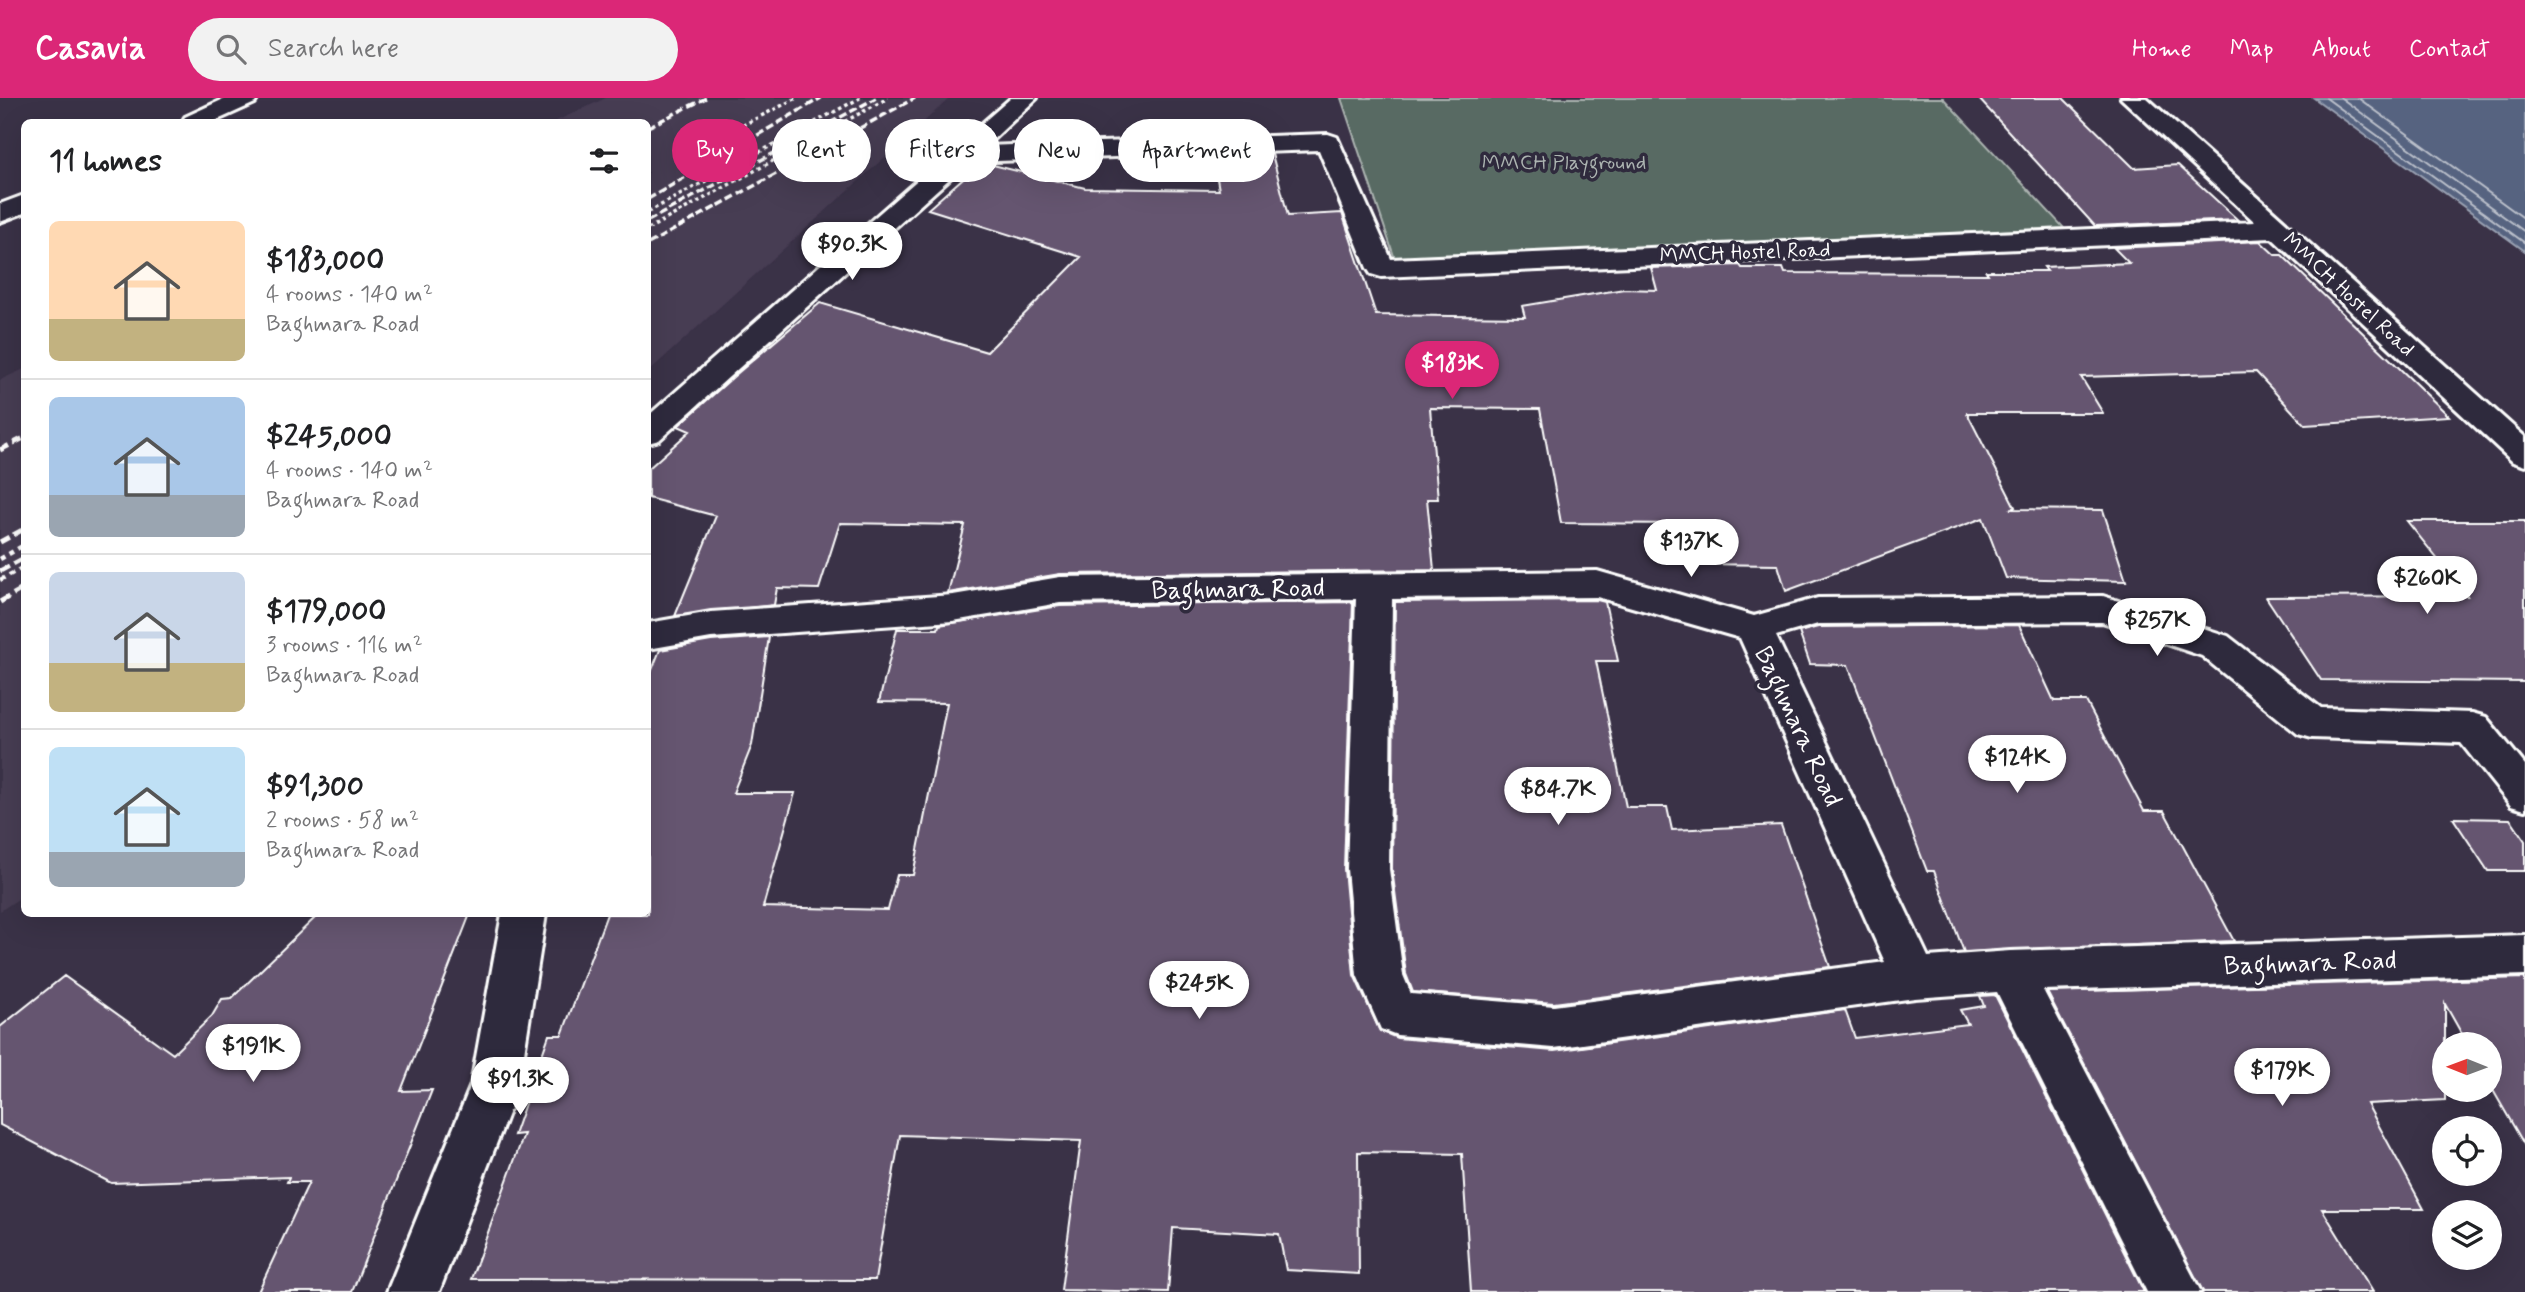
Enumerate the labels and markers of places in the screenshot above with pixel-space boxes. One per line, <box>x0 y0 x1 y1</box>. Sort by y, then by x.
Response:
pin: $90.3K <box>795 222 909 282</box>
pin: $183K <box>1403 342 1501 401</box>
pin: $137K <box>1642 519 1740 579</box>
pin: $260K <box>2378 556 2476 616</box>
pin: $257K <box>2108 598 2206 658</box>
pin: $124K <box>1968 736 2066 795</box>
pin: $84.7K <box>1501 768 1615 827</box>
pin: $245K <box>1150 962 1248 1021</box>
pin: $191K <box>204 1024 302 1084</box>
pin: $179K <box>2233 1048 2331 1108</box>
pin: $91.3K <box>463 1058 577 1117</box>

